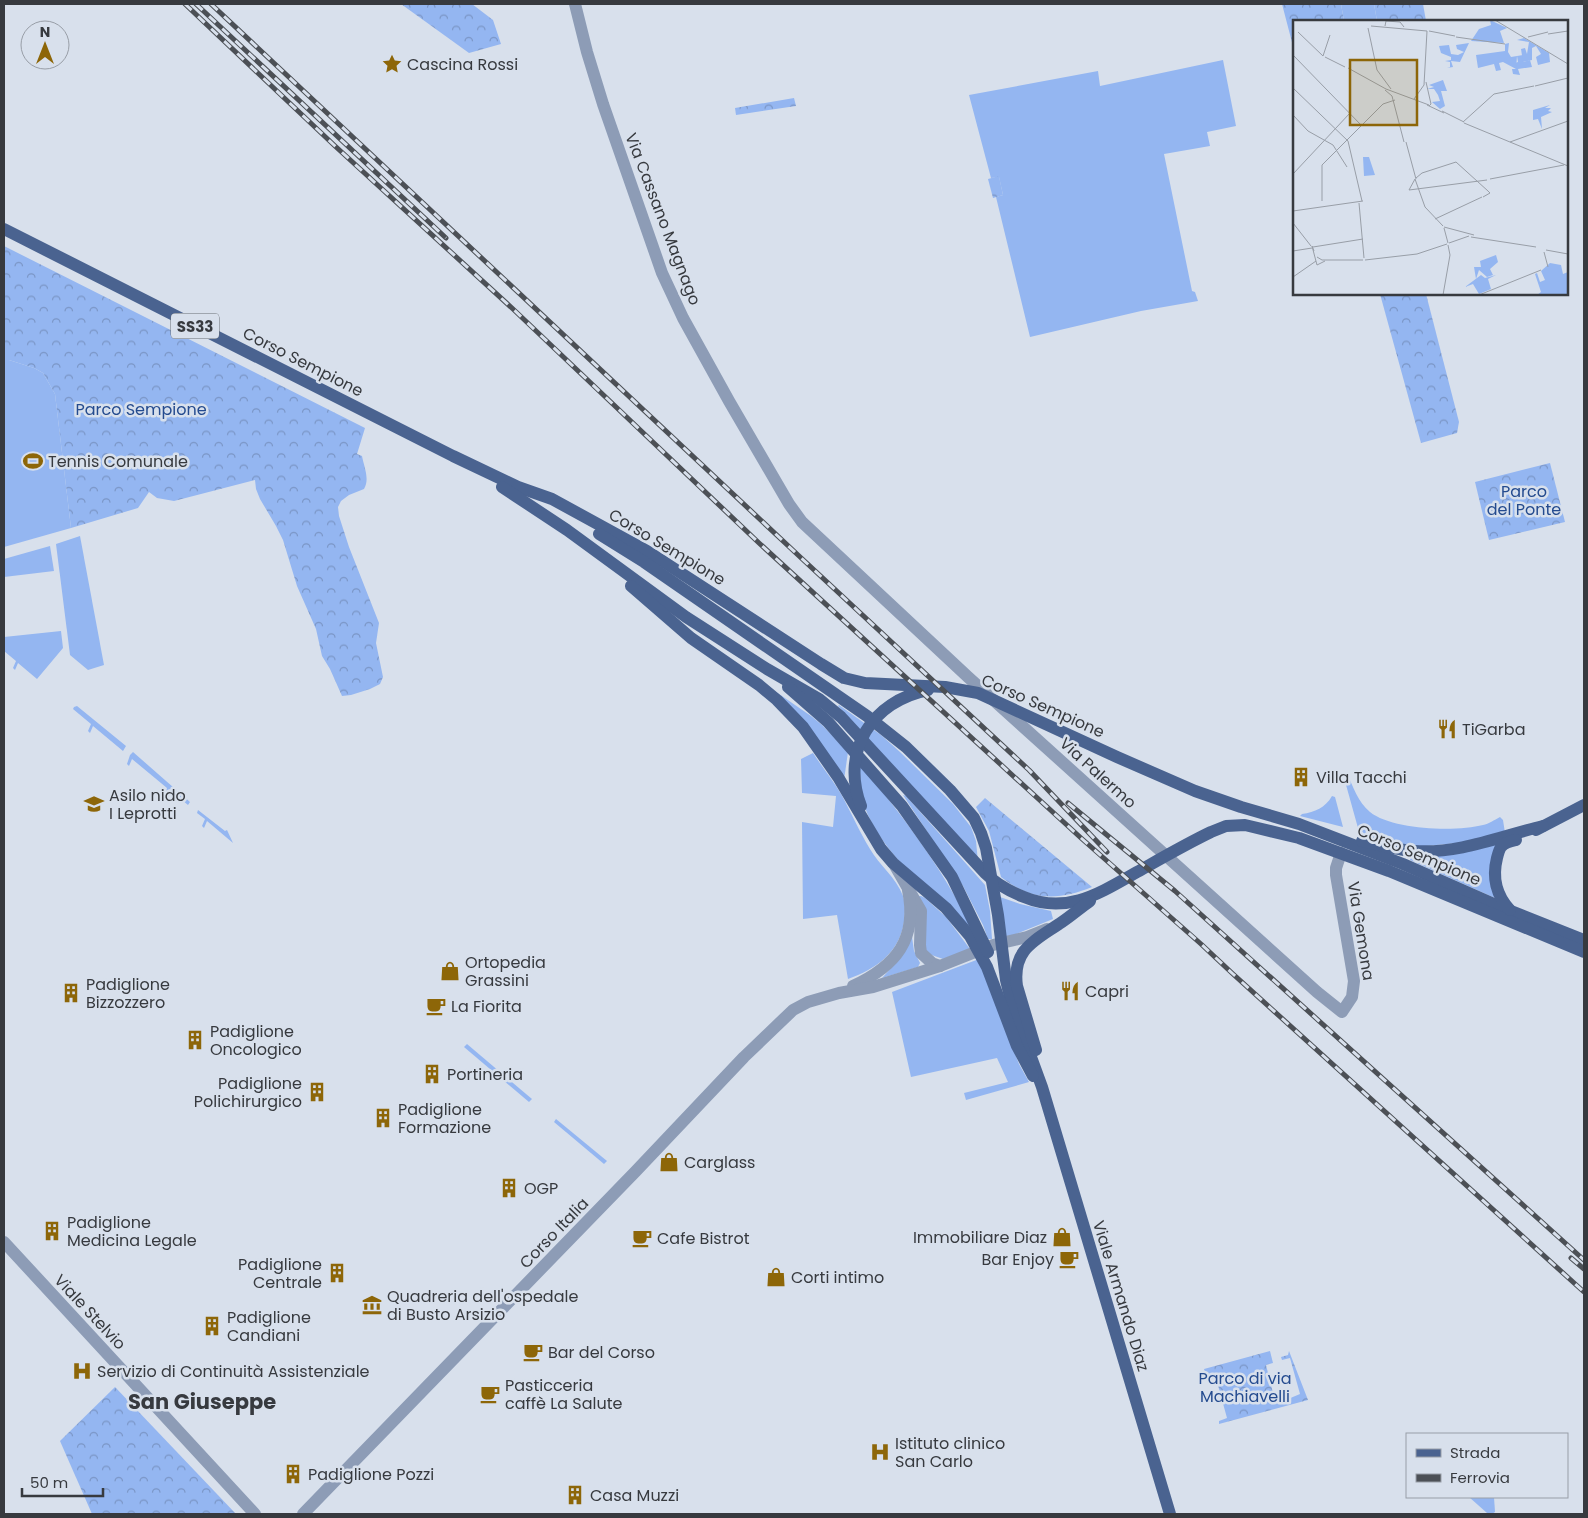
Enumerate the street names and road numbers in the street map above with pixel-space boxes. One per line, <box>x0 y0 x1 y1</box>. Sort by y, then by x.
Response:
street label: Via Cassano Magnago <box>620 130 706 308</box>
road number: SS33 <box>171 314 219 338</box>
street label: Corso Sempione <box>239 322 367 402</box>
street label: Corso Sempione <box>604 503 730 591</box>
street label: Corso Sempione <box>978 669 1108 743</box>
street label: Via Palermo <box>1054 732 1142 814</box>
street label: Corso Sempione <box>1354 819 1484 891</box>
street label: Via Gemona <box>1342 880 1380 982</box>
street label: Corso Italia <box>514 1192 594 1274</box>
street label: Viale Armando Diaz <box>1087 1218 1155 1374</box>
street label: Viale Stelvio <box>49 1269 131 1355</box>

